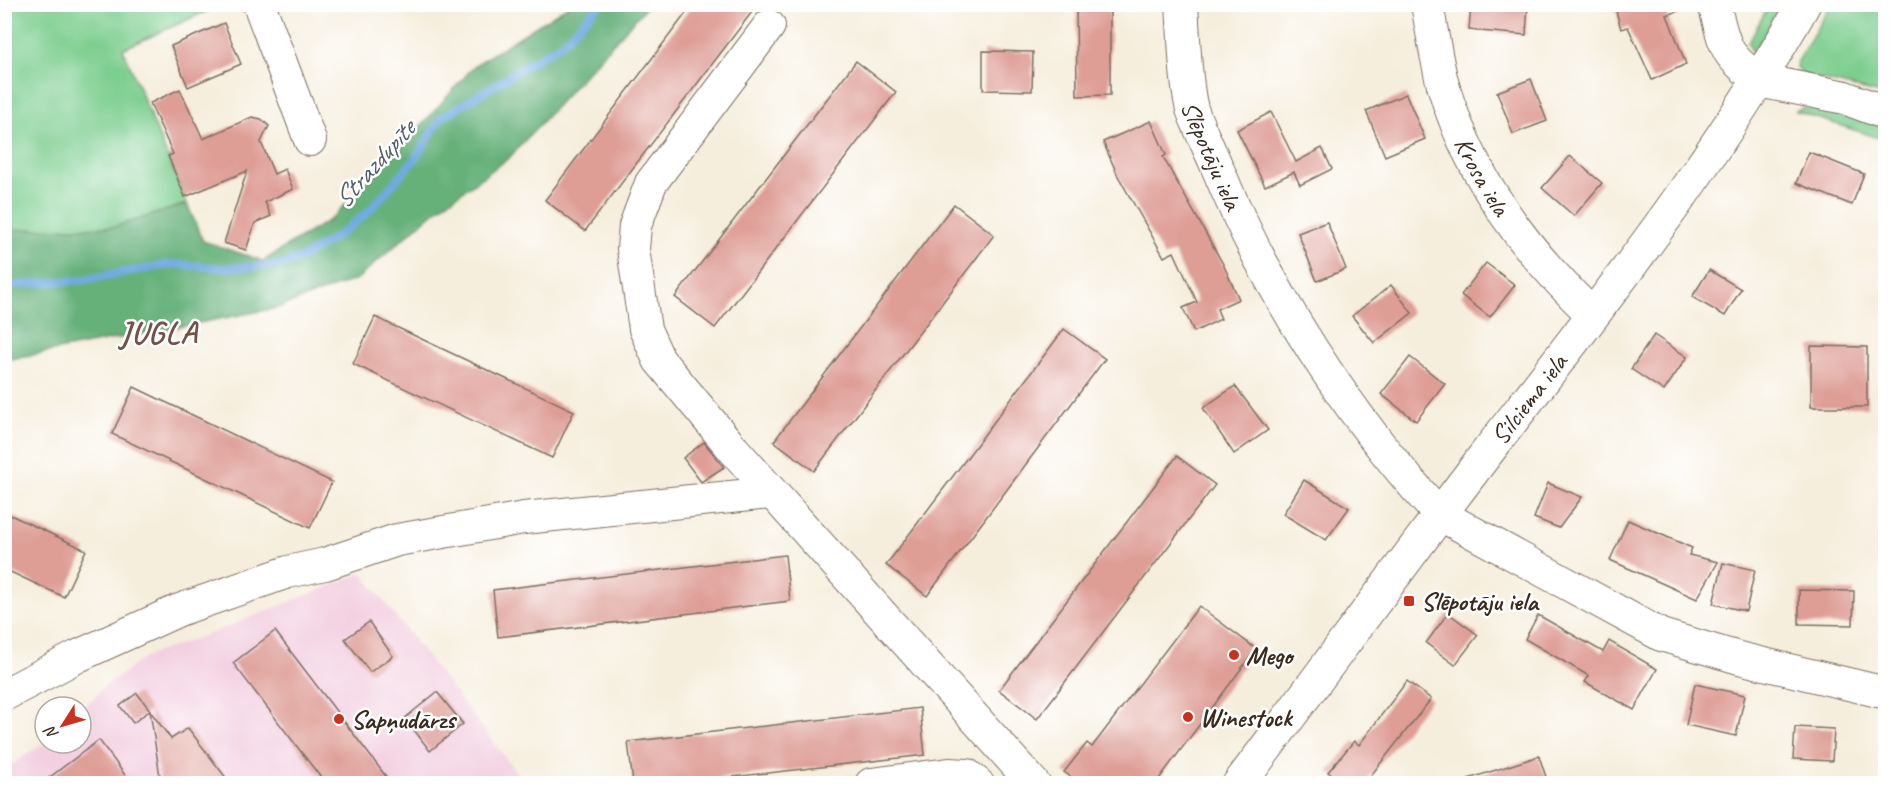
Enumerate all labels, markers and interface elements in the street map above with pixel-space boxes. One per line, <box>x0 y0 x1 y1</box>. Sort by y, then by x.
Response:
street label: Slēpotāju iela <box>1174 98 1250 217</box>
water label: Strazdupīte <box>326 110 425 215</box>
street label: Krosa iela <box>1447 132 1518 223</box>
district label: JUGLA <box>118 312 199 353</box>
street label: Silciema iela <box>1484 346 1576 451</box>
place label: Slēpotāju iela <box>1421 585 1540 618</box>
marker: Slēpotāju iela <box>1402 594 1416 608</box>
place label: Mego <box>1246 639 1295 672</box>
marker: Mego <box>1227 648 1241 662</box>
north arrow <box>33 695 93 755</box>
place label: Winestock <box>1200 701 1294 734</box>
place label: Sapņudārzs <box>351 703 458 736</box>
marker: Winestock <box>1181 710 1195 724</box>
marker: Sapņudārzs <box>332 712 346 726</box>
text: N <box>39 721 63 743</box>

